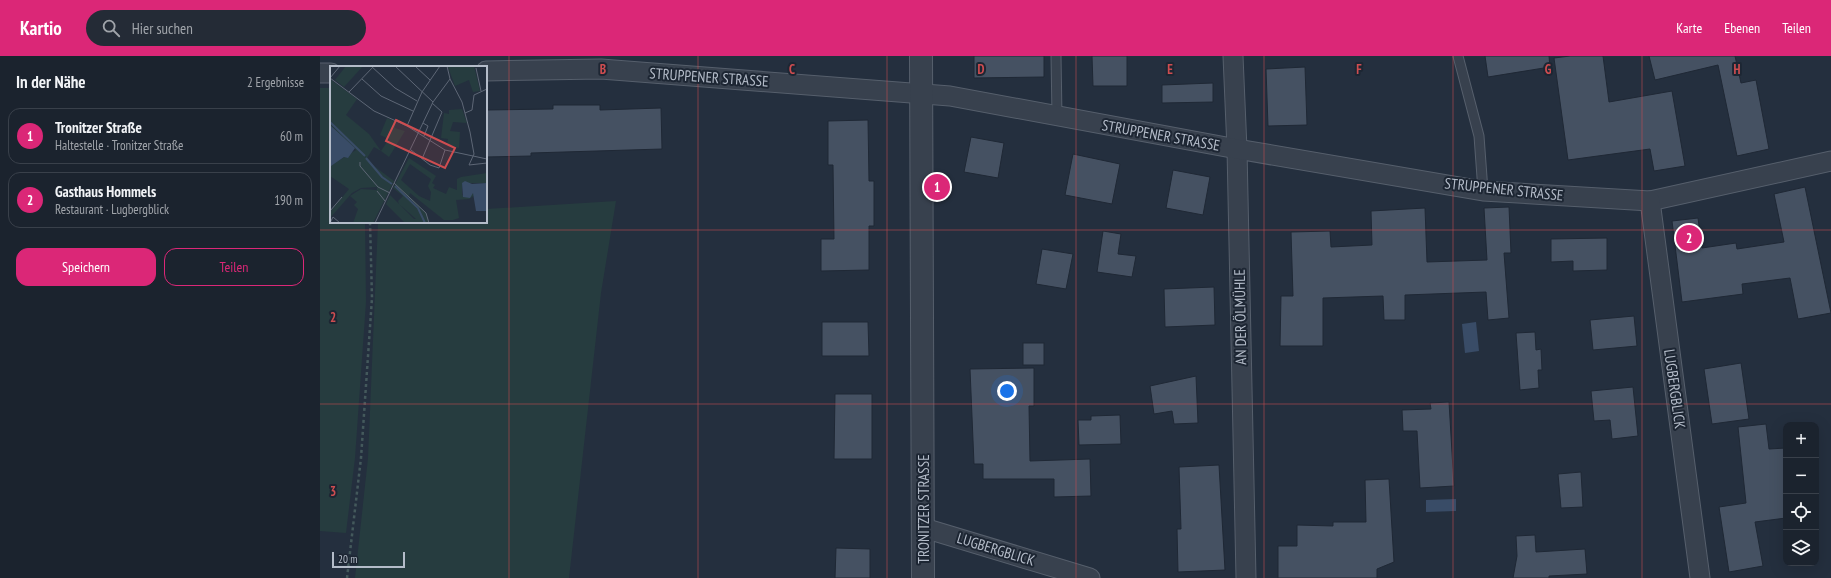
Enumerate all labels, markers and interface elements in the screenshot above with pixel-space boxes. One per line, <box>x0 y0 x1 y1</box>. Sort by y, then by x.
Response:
search box <box>86 10 366 46</box>
text: Kartio <box>20 16 62 40</box>
icon: search <box>100 17 122 39</box>
text: Hier suchen <box>132 19 193 38</box>
text: Karte <box>1676 19 1702 37</box>
text: Ebenen <box>1724 19 1760 37</box>
text: Teilen <box>1782 19 1811 37</box>
text: B <box>600 61 606 78</box>
text: C <box>789 61 795 78</box>
text: D <box>978 61 985 78</box>
text: E <box>1167 61 1173 78</box>
text: F <box>1356 61 1362 78</box>
text: G <box>1545 61 1552 78</box>
text: H <box>1734 61 1741 78</box>
street label: STRUPPENER STRASSE <box>649 63 769 91</box>
inset map <box>330 66 487 223</box>
text: In der Nähe <box>16 71 86 93</box>
text: 2 Ergebnisse <box>247 74 304 91</box>
street label: STRUPPENER STRASSE <box>1101 115 1221 155</box>
text: Tronitzer Straße <box>55 118 142 137</box>
text: 1 <box>27 128 33 145</box>
text: 60 m <box>280 128 303 145</box>
text: Haltestelle · Tronitzer Straße <box>55 137 183 154</box>
pin: 1 <box>924 172 950 202</box>
street label: STRUPPENER STRASSE <box>1444 173 1564 205</box>
text: Gasthaus Hommels <box>55 182 156 201</box>
text: 2 <box>27 192 33 209</box>
text: 190 m <box>274 192 303 209</box>
text: Restaurant · Lugbergblick <box>55 201 169 218</box>
pin: 2 <box>1676 223 1702 253</box>
button: Speichern <box>16 248 156 286</box>
button: Teilen <box>164 248 304 286</box>
street label: AN DER ÖLMÜHLE <box>1230 269 1250 365</box>
text: 2 <box>330 309 336 326</box>
street label: LUGBERGBLICK <box>1660 348 1690 431</box>
your location <box>997 381 1017 401</box>
map controls <box>1783 422 1819 566</box>
button: + <box>1783 422 1819 458</box>
street label: TRONITZER STRASSE <box>914 454 933 564</box>
button: − <box>1783 458 1819 494</box>
text: 3 <box>330 483 336 500</box>
button: locate <box>1783 494 1819 530</box>
street label: LUGBERGBLICK <box>955 528 1038 570</box>
button: layers <box>1783 530 1819 566</box>
scale bar <box>332 550 405 569</box>
text: 20 m <box>338 552 357 566</box>

